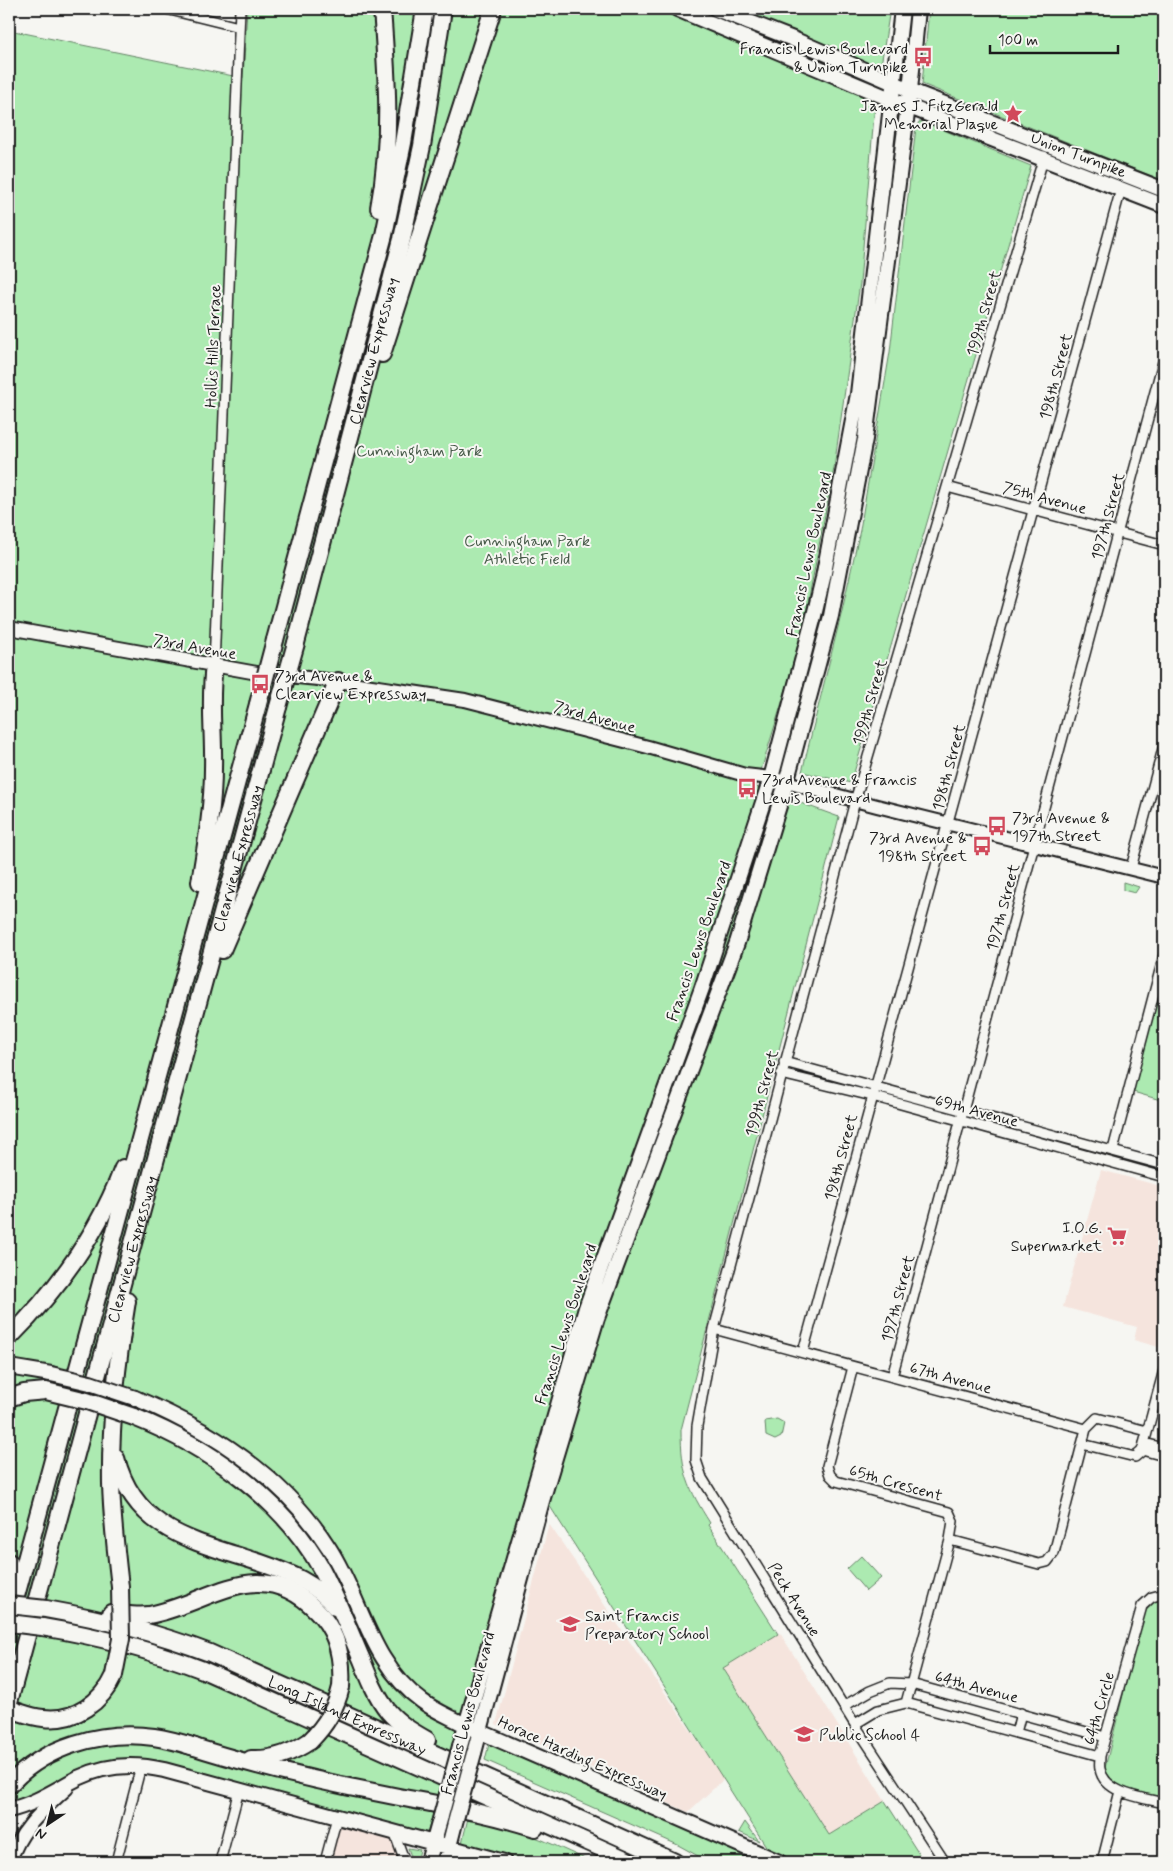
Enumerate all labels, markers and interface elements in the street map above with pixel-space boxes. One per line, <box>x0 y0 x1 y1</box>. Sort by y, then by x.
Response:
scale bar <box>990 22 1118 54</box>
text: 100 m <box>998 31 1038 51</box>
place label: Francis Lewis Boulevard & Union Turnpike <box>740 39 908 78</box>
bus stop icon: Francis Lewis Boulevard & Union Turnpike <box>912 46 934 68</box>
place label: James J. FitzGerald Memorial Plaque <box>860 96 998 135</box>
place icon: James J. FitzGerald Memorial Plaque <box>1002 103 1024 125</box>
street label: Union Turnpike <box>1028 128 1130 183</box>
street label: 199th Street <box>962 267 1007 359</box>
street label: Clearview Expressway <box>345 275 403 427</box>
street label: Hollis Hills Terrace <box>201 284 226 408</box>
street label: 198th Street <box>1035 330 1078 422</box>
park label: Cunningham Park <box>356 441 482 463</box>
street label: Francis Lewis Boulevard <box>782 470 837 639</box>
street label: 197th Street <box>1087 470 1130 562</box>
street label: 75th Avenue <box>1000 477 1089 520</box>
park label: Cunningham Park Athletic Field <box>464 531 590 570</box>
street label: 73rd Avenue <box>151 630 238 665</box>
street label: 199th Street <box>848 656 893 748</box>
place label: 73rd Avenue & Clearview Expressway <box>275 666 426 705</box>
bus stop icon: 73rd Avenue & Clearview Expressway <box>249 673 271 695</box>
street label: 73rd Avenue <box>551 696 638 739</box>
street label: 198th Street <box>928 721 971 813</box>
place label: 73rd Avenue & Francis Lewis Boulevard <box>762 770 917 809</box>
bus stop icon: 73rd Avenue & Francis Lewis Boulevard <box>736 777 758 799</box>
street label: Clearview Expressway <box>209 783 268 935</box>
place label: 73rd Avenue & 197th Street <box>1012 808 1110 847</box>
bus stop icon: 73rd Avenue & 197th Street <box>986 815 1008 837</box>
place label: 73rd Avenue & 198th Street <box>869 828 968 867</box>
bus stop icon: 73rd Avenue & 198th Street <box>971 835 993 857</box>
street label: Francis Lewis Boulevard <box>662 859 737 1024</box>
street label: 197th Street <box>982 861 1025 953</box>
street label: 199th Street <box>741 1047 784 1139</box>
street label: 69th Avenue <box>933 1090 1021 1133</box>
street label: 198th Street <box>820 1111 863 1203</box>
street label: Clearview Expressway <box>103 1174 163 1326</box>
place label: I.O.G. Supermarket <box>1011 1218 1103 1257</box>
supermarket icon: I.O.G. Supermarket <box>1106 1225 1128 1247</box>
street label: Francis Lewis Boulevard <box>530 1241 602 1408</box>
street label: 197th Street <box>877 1252 920 1344</box>
street label: 67th Avenue <box>907 1357 994 1400</box>
street label: 65th Crescent <box>847 1460 945 1507</box>
street label: Peck Avenue <box>763 1559 825 1641</box>
place label: Saint Francis Preparatory School <box>585 1606 709 1645</box>
school or university icon: Saint Francis Preparatory School <box>559 1613 581 1635</box>
street label: Francis Lewis Boulevard <box>437 1629 500 1797</box>
street label: 64th Avenue <box>932 1666 1021 1709</box>
street label: 64th Circle <box>1079 1669 1120 1747</box>
street label: Long Island Expressway <box>265 1672 430 1761</box>
street label: Horace Harding Expressway <box>494 1712 670 1806</box>
school or university icon: Public School 4 <box>793 1723 815 1745</box>
place label: Public School 4 <box>819 1725 920 1746</box>
north arrow <box>22 1798 72 1848</box>
text: N <box>32 1824 50 1844</box>

